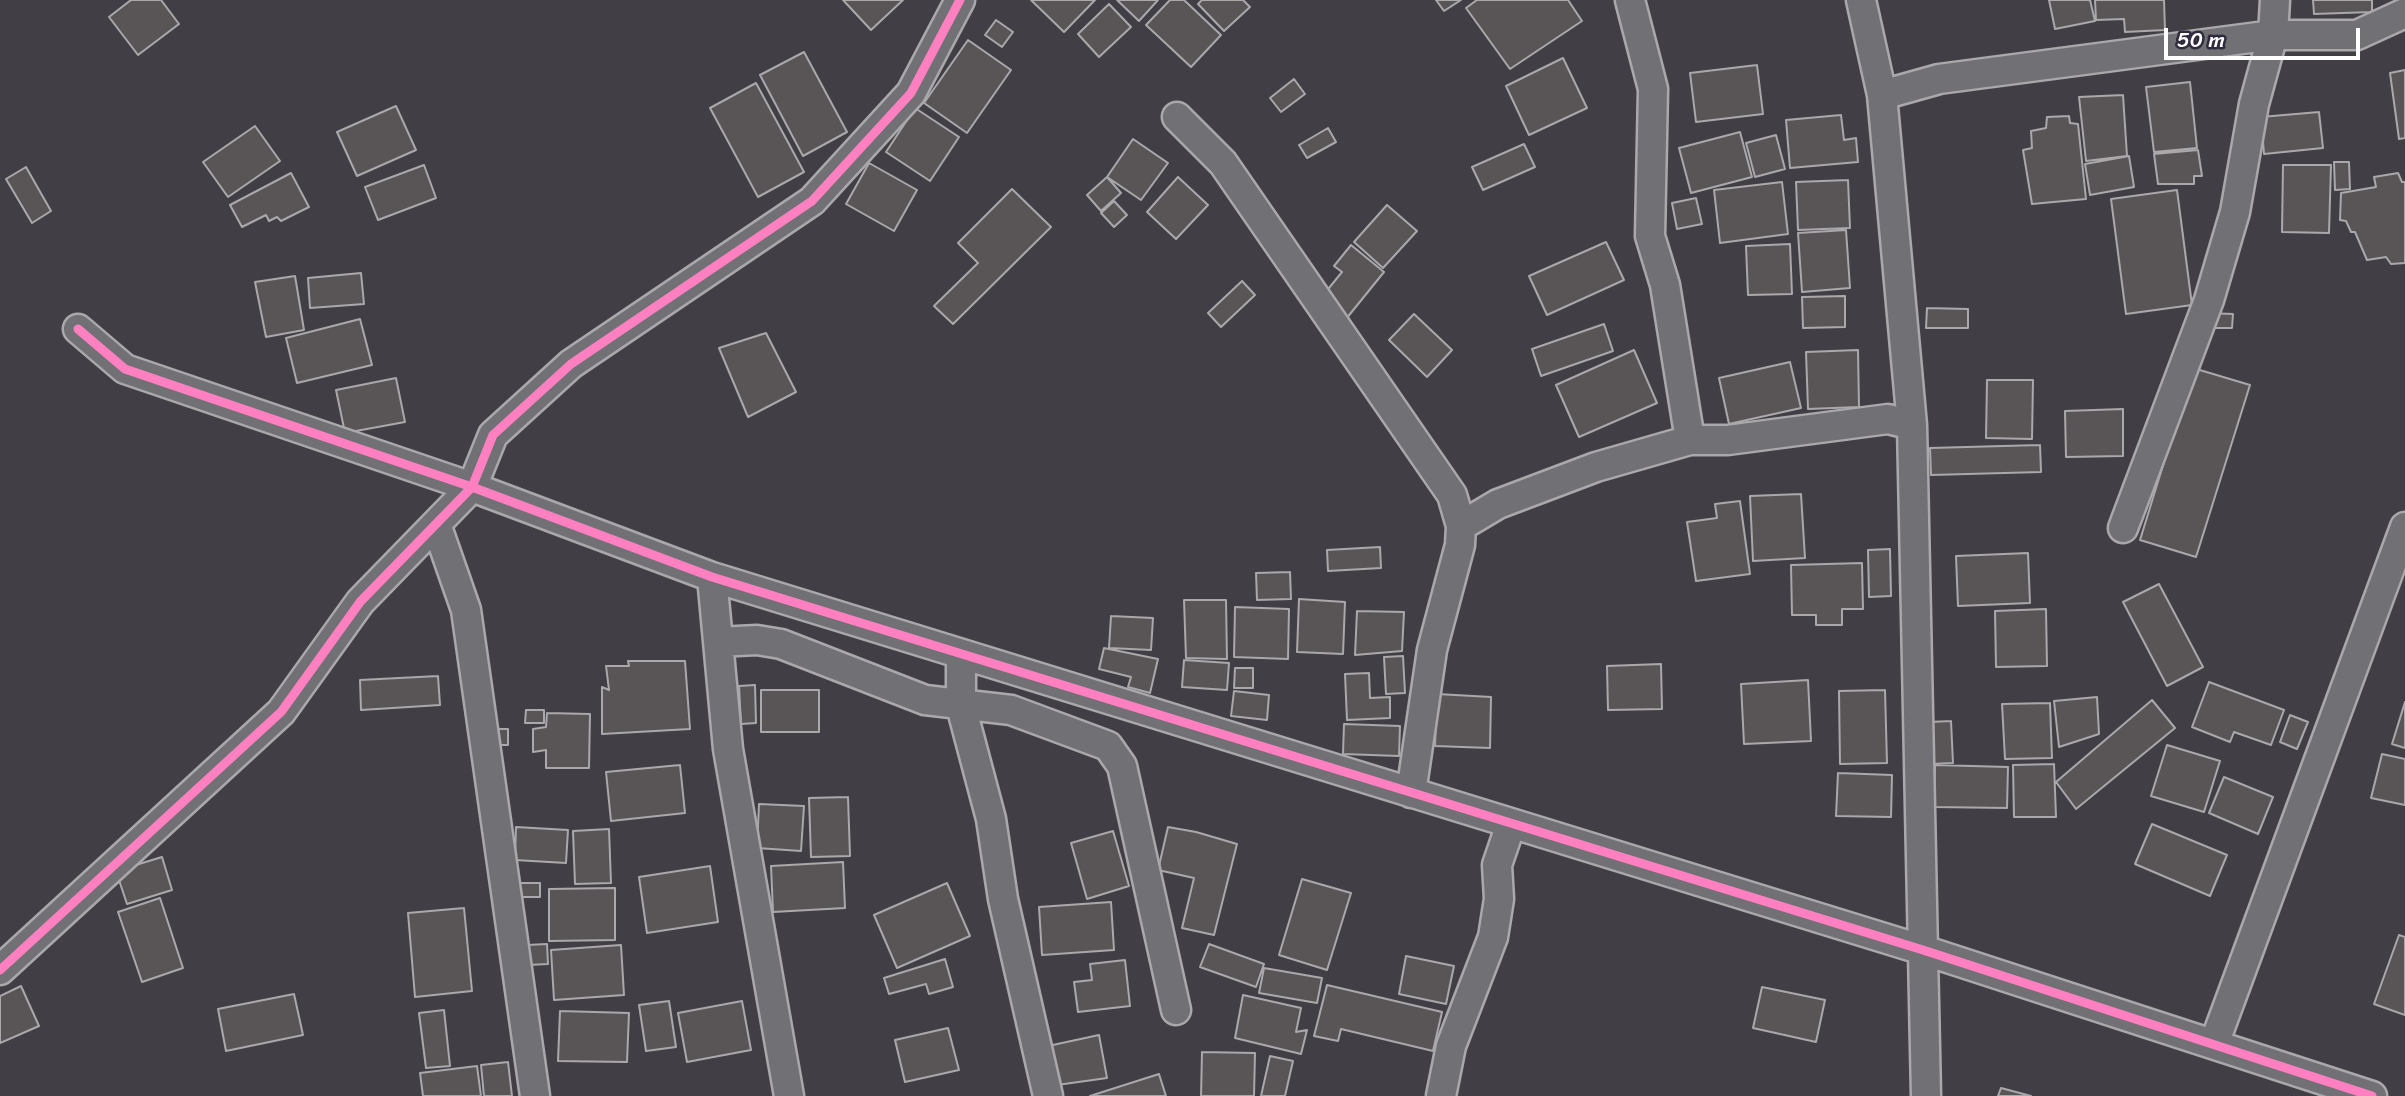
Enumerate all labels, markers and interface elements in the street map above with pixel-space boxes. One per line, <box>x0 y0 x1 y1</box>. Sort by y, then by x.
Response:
scale bar <box>2167 14 2363 58</box>
text: 50 m <box>2177 21 2225 59</box>

